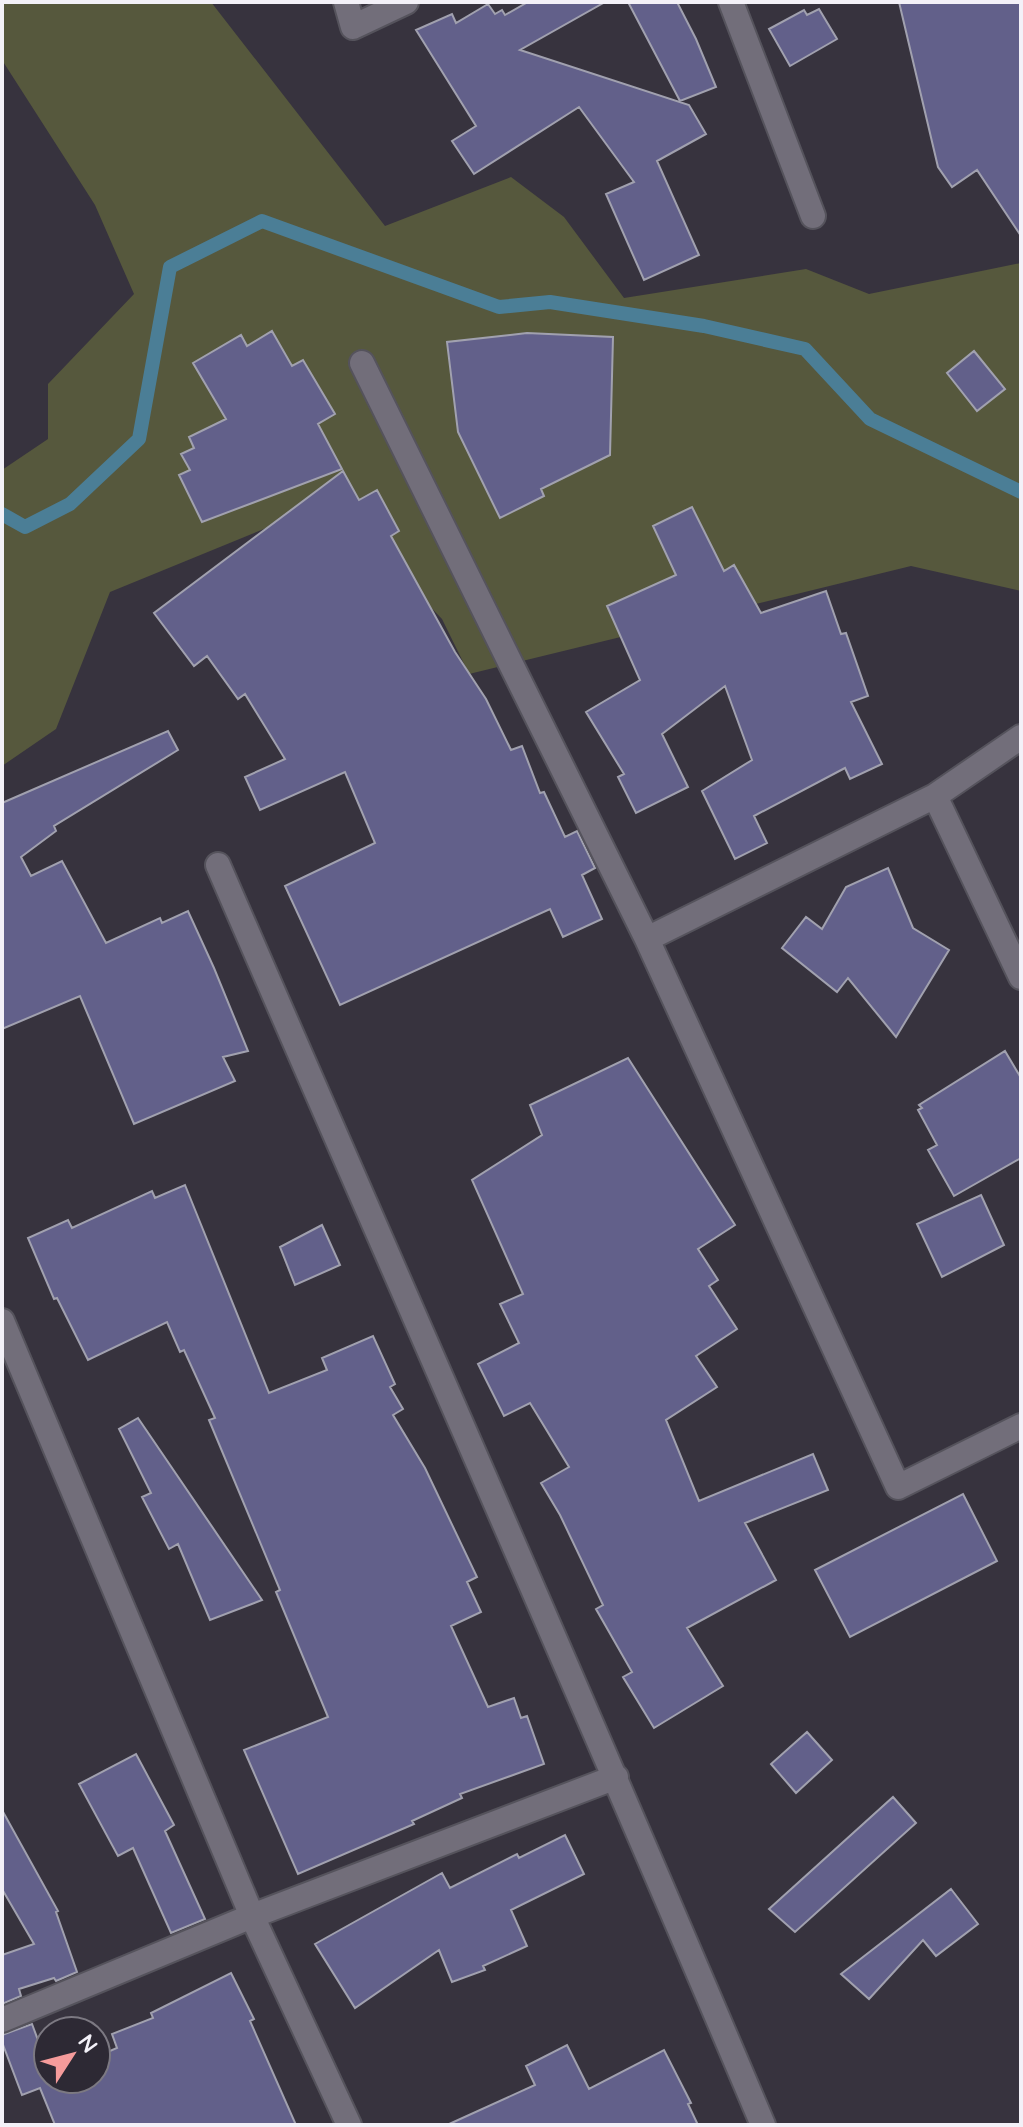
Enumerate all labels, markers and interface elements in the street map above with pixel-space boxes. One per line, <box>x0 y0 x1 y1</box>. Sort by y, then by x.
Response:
north arrow <box>32 2015 112 2095</box>
text: N <box>72 2028 104 2058</box>

